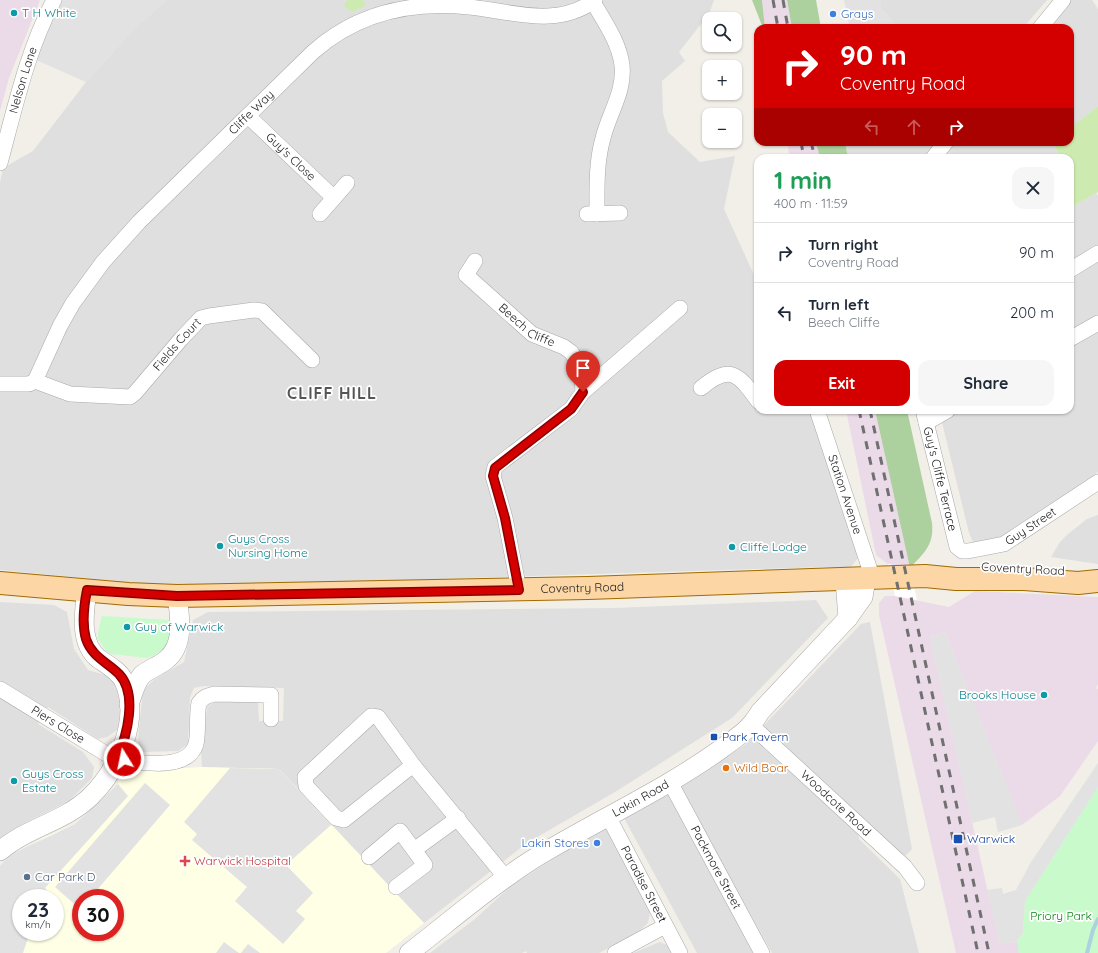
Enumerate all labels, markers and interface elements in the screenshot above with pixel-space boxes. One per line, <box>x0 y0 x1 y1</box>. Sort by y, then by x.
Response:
place label: T H White <box>22 5 76 20</box>
place label: Grays <box>841 6 874 21</box>
marker: T H White <box>9 8 19 18</box>
marker: Grays <box>828 9 838 19</box>
map controls <box>702 12 742 148</box>
button: search <box>702 12 742 52</box>
text: 90 m <box>840 37 907 72</box>
icon: right <box>774 40 826 92</box>
street label: Nelson Lane <box>5 44 40 115</box>
button: + <box>702 60 742 100</box>
text: Coventry Road <box>840 72 965 95</box>
street label: Cliffe Way <box>225 87 277 137</box>
button: − <box>702 108 742 148</box>
icon: left <box>861 116 883 138</box>
icon: ahead <box>903 116 925 138</box>
icon: right <box>945 116 967 138</box>
street label: Guy's Close <box>263 129 319 184</box>
text: 1 min <box>774 165 832 195</box>
button: close <box>1012 167 1054 209</box>
text: 400 m · 11:59 <box>774 195 848 211</box>
text: Turn right <box>808 235 879 254</box>
icon: right <box>774 242 796 264</box>
text: 90 m <box>1019 243 1054 262</box>
text: Coventry Road <box>808 254 899 270</box>
text: Turn left <box>808 295 870 314</box>
street label: Beech Cliffe <box>496 300 557 350</box>
icon: left <box>774 302 796 324</box>
text: 200 m <box>1010 303 1054 322</box>
text: Beech Cliffe <box>808 314 880 330</box>
street label: Fields Court <box>149 315 204 374</box>
pin <box>566 351 600 392</box>
icon: arrive <box>572 357 594 379</box>
button: Exit <box>774 360 910 406</box>
button: Share <box>918 360 1054 406</box>
district label: CLIFF HILL <box>287 383 377 403</box>
street label: Guy's Cliffe Terrace <box>920 425 961 533</box>
street label: Station Avenue <box>825 452 866 536</box>
street label: Guy Street <box>1002 504 1059 548</box>
place label: Guys Cross Nursing Home <box>228 531 308 560</box>
place label: Cliffe Lodge <box>740 539 807 554</box>
marker: Guys Cross Nursing Home <box>215 541 225 551</box>
marker: Cliffe Lodge <box>727 542 737 552</box>
street label: Coventry Road <box>981 559 1065 578</box>
street label: Coventry Road <box>540 579 624 596</box>
place label: Guy of Warwick <box>135 619 223 634</box>
marker: Guy of Warwick <box>122 622 132 632</box>
place label: Brooks House <box>959 687 1036 702</box>
marker: Brooks House <box>1039 690 1049 700</box>
street label: Piers Close <box>29 702 88 746</box>
place label: Park Tavern <box>722 729 788 744</box>
marker: Park Tavern <box>709 732 719 742</box>
position arrow <box>103 738 145 780</box>
place label: Wild Boar <box>734 760 789 775</box>
marker: Wild Boar <box>721 763 731 773</box>
place label: Guys Cross Estate <box>22 766 84 795</box>
street label: Woodcote Road <box>798 767 875 839</box>
marker: Guys Cross Estate <box>9 776 19 786</box>
street label: Lakin Road <box>609 776 671 820</box>
street label: Packmore Street <box>688 823 745 911</box>
place label: Warwick <box>967 831 1015 846</box>
marker: Warwick <box>952 833 964 845</box>
place label: Lakin Stores <box>521 835 589 850</box>
marker: Lakin Stores <box>592 838 602 848</box>
street label: Paradise Street <box>618 843 671 925</box>
place label: Warwick Hospital <box>194 853 291 868</box>
marker: Warwick Hospital <box>179 855 191 867</box>
place label: Car Park D <box>35 869 96 884</box>
marker: Car Park D <box>22 872 32 882</box>
speed limit sign: 30 <box>72 889 124 941</box>
text: 23 <box>27 897 49 922</box>
park label: Priory Park <box>1030 908 1092 923</box>
text: km/h <box>25 918 51 931</box>

